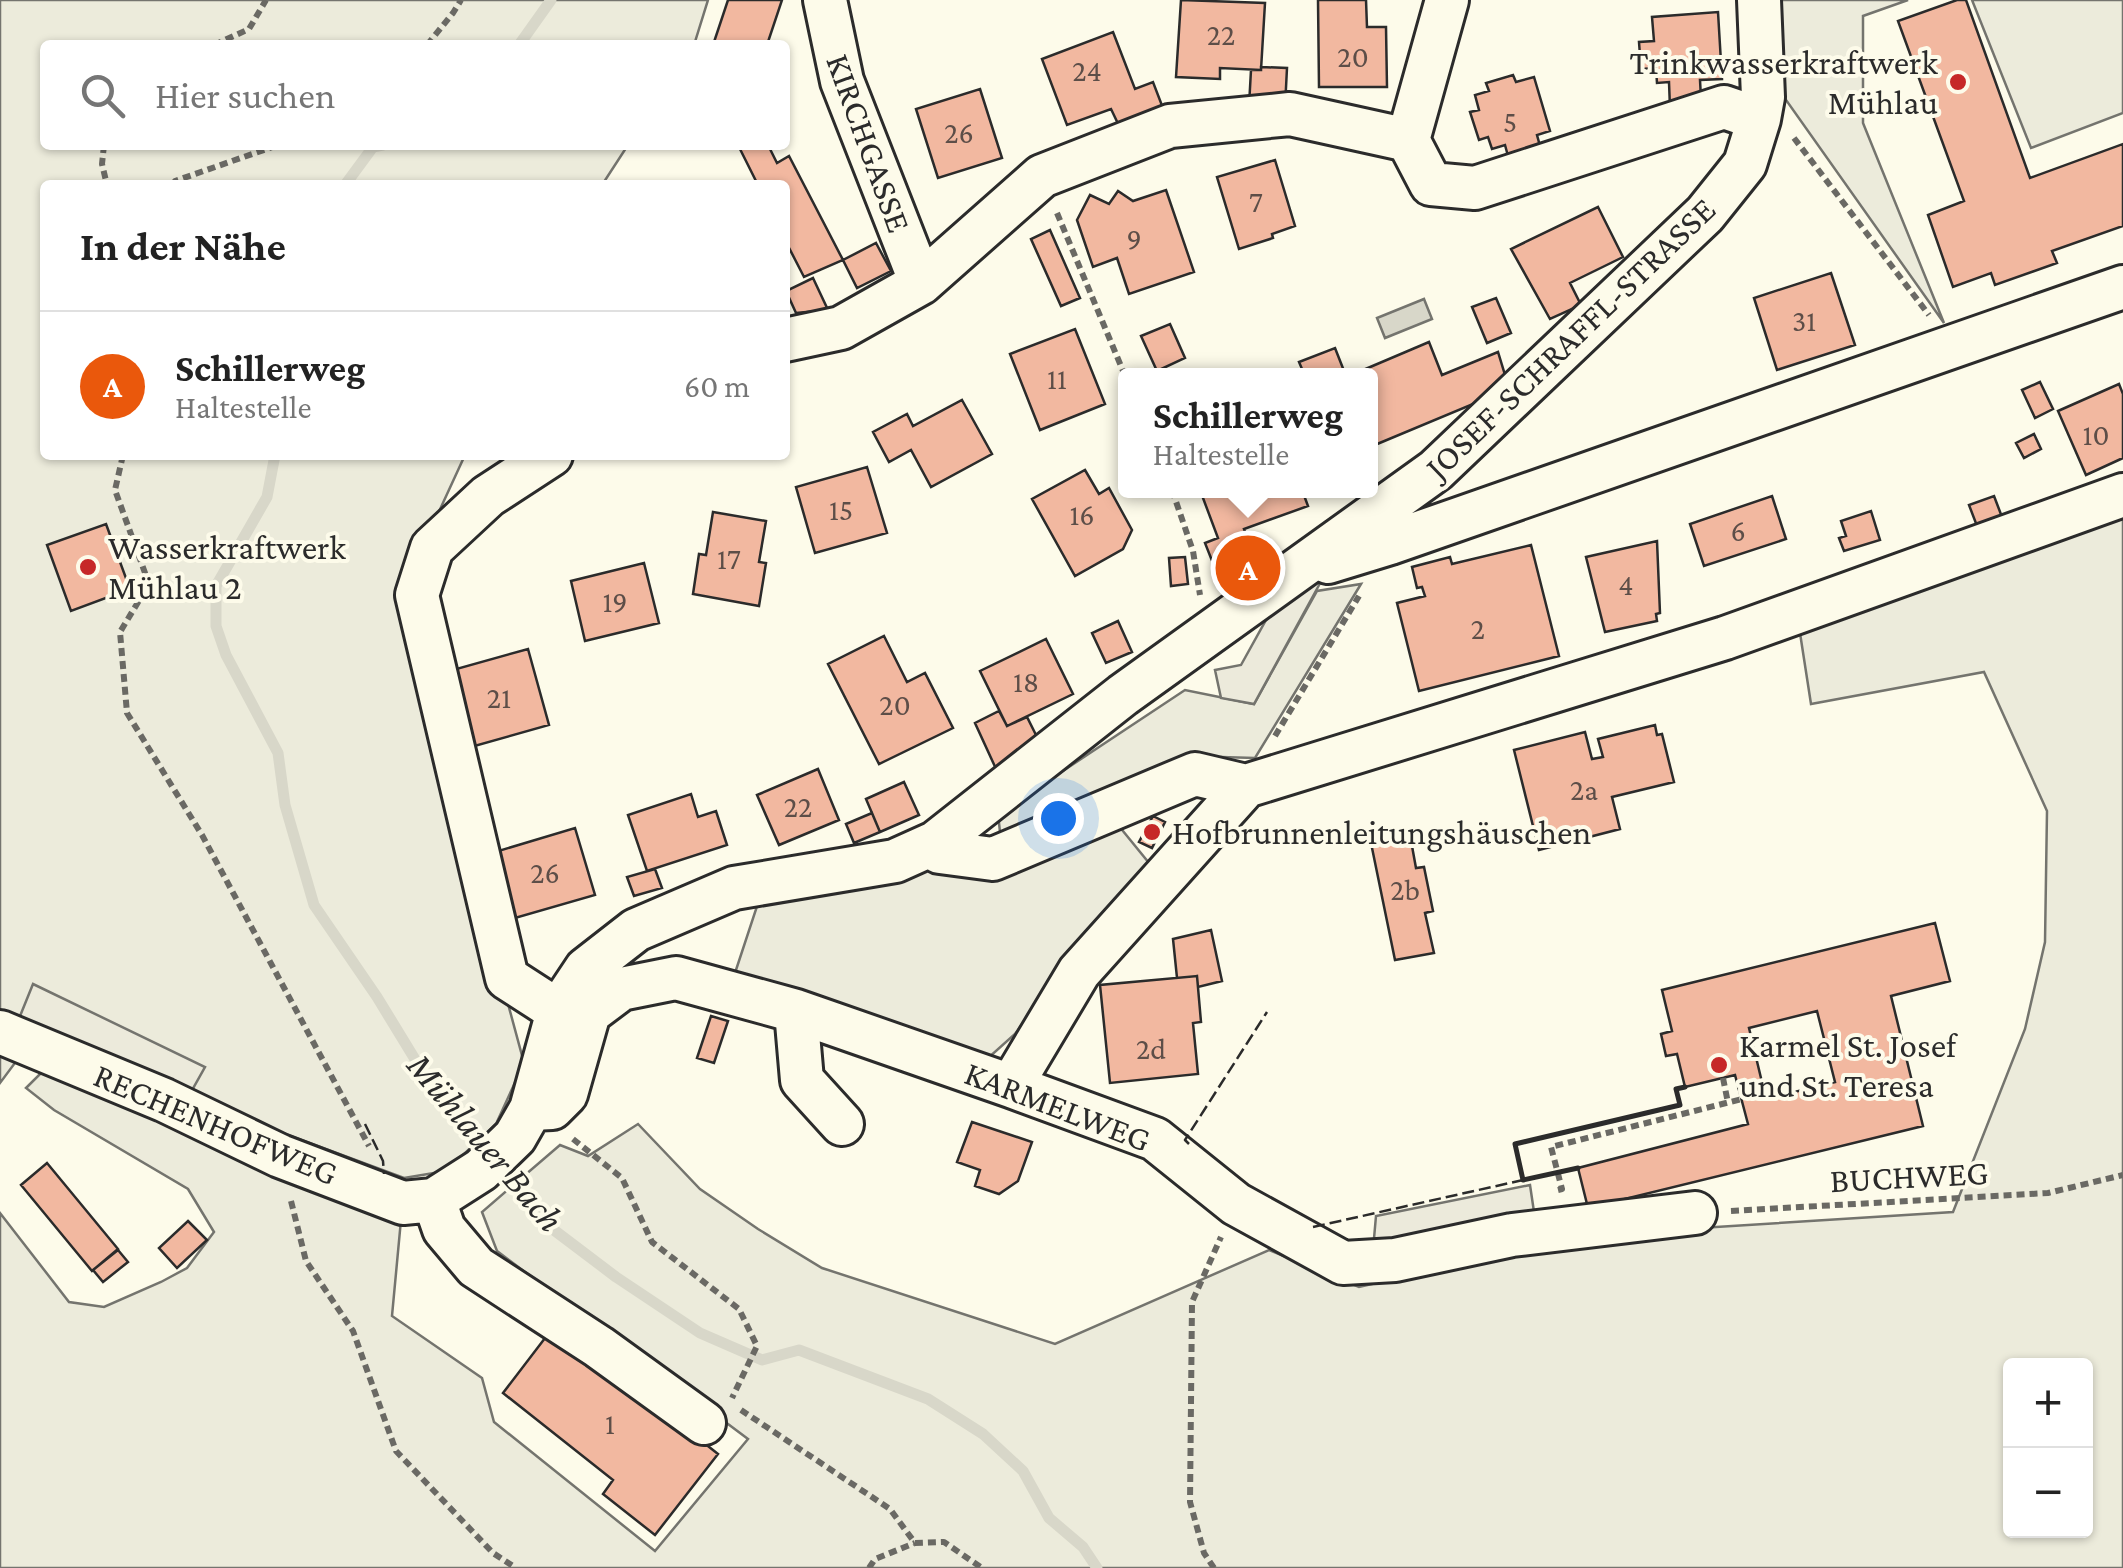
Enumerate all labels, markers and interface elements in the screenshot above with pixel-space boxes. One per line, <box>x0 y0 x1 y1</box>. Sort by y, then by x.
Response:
house number: 22 <box>1207 18 1235 51</box>
search box <box>40 40 790 150</box>
house number: 20 <box>1337 40 1369 73</box>
place label: Trinkwasserkraftwerk Mühlau <box>1630 43 1938 122</box>
street label: KIRCHGASSE <box>818 49 919 238</box>
house number: 24 <box>1072 54 1102 87</box>
icon: search <box>75 68 130 123</box>
marker: Trinkwasserkraftwerk Mühlau <box>1947 71 1969 93</box>
text: Hier suchen <box>155 74 335 116</box>
house number: 5 <box>1503 105 1517 138</box>
house number: 26 <box>944 116 974 149</box>
house number: 7 <box>1249 185 1263 218</box>
street label: JOSEF-SCHRAFFL-STRASSE <box>1415 190 1723 489</box>
text: In der Nähe <box>80 222 286 269</box>
house number: 9 <box>1126 222 1142 255</box>
house number: 31 <box>1792 304 1816 337</box>
text: Schillerweg <box>175 347 365 389</box>
house number: 11 <box>1047 362 1067 395</box>
text: A <box>103 368 122 404</box>
text: 60 m <box>684 368 750 404</box>
popup <box>1118 368 1378 498</box>
text: Haltestelle <box>175 389 312 425</box>
text: Schillerweg <box>1153 394 1343 436</box>
house number: 10 <box>2083 418 2109 451</box>
text: Haltestelle <box>1153 436 1289 472</box>
house number: 15 <box>829 493 853 526</box>
house number: 16 <box>1069 498 1095 531</box>
house number: 6 <box>1730 514 1746 547</box>
place label: Wasserkraftwerk Mühlau 2 <box>108 528 346 607</box>
pin: A <box>1216 530 1280 606</box>
house number: 17 <box>717 542 741 575</box>
marker: Wasserkraftwerk Mühlau 2 <box>77 556 99 578</box>
house number: 4 <box>1618 568 1634 601</box>
house number: 19 <box>602 585 628 618</box>
house number: 2 <box>1471 612 1485 645</box>
house number: 18 <box>1013 665 1039 698</box>
house number: 21 <box>487 681 511 714</box>
house number: 20 <box>879 688 911 721</box>
house number: 2a <box>1570 773 1598 806</box>
house number: 22 <box>784 790 812 823</box>
your location <box>1033 793 1084 844</box>
place label: Hofbrunnenleitungshäuschen <box>1172 813 1591 852</box>
marker: Hofbrunnenleitungshäuschen <box>1141 821 1163 843</box>
house number: 26 <box>530 856 560 889</box>
house number: 2b <box>1390 873 1420 906</box>
place label: Karmel St. Josef und St. Teresa <box>1739 1026 1958 1105</box>
house number: 2d <box>1136 1032 1166 1065</box>
water label: Mühlauer Bach <box>399 1043 573 1240</box>
street label: KARMELWEG <box>959 1053 1156 1160</box>
marker: Karmel St. Josef und St. Teresa <box>1708 1054 1730 1076</box>
street label: RECHENHOFWEG <box>88 1056 343 1193</box>
street label: BUCHWEG <box>1829 1153 1989 1200</box>
map controls <box>2003 1358 2093 1538</box>
button: + <box>2003 1358 2093 1448</box>
house number: 1 <box>605 1407 615 1440</box>
button: − <box>2003 1448 2093 1538</box>

